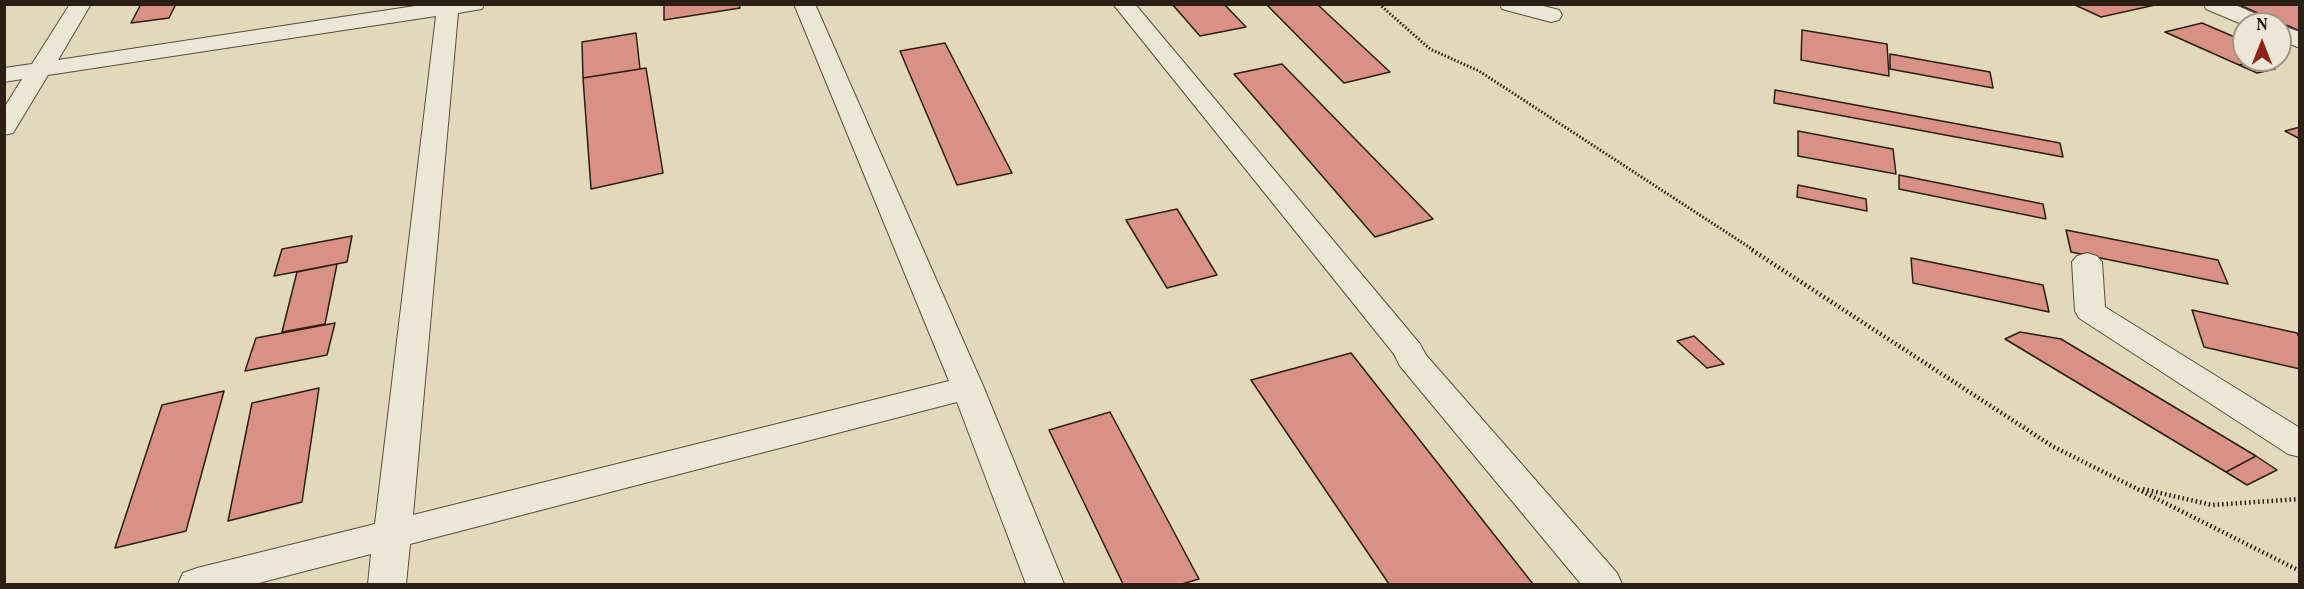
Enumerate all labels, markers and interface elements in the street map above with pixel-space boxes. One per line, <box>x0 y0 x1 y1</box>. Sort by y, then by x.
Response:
north arrow <box>2232 12 2292 72</box>
text: N <box>2256 15 2268 37</box>

